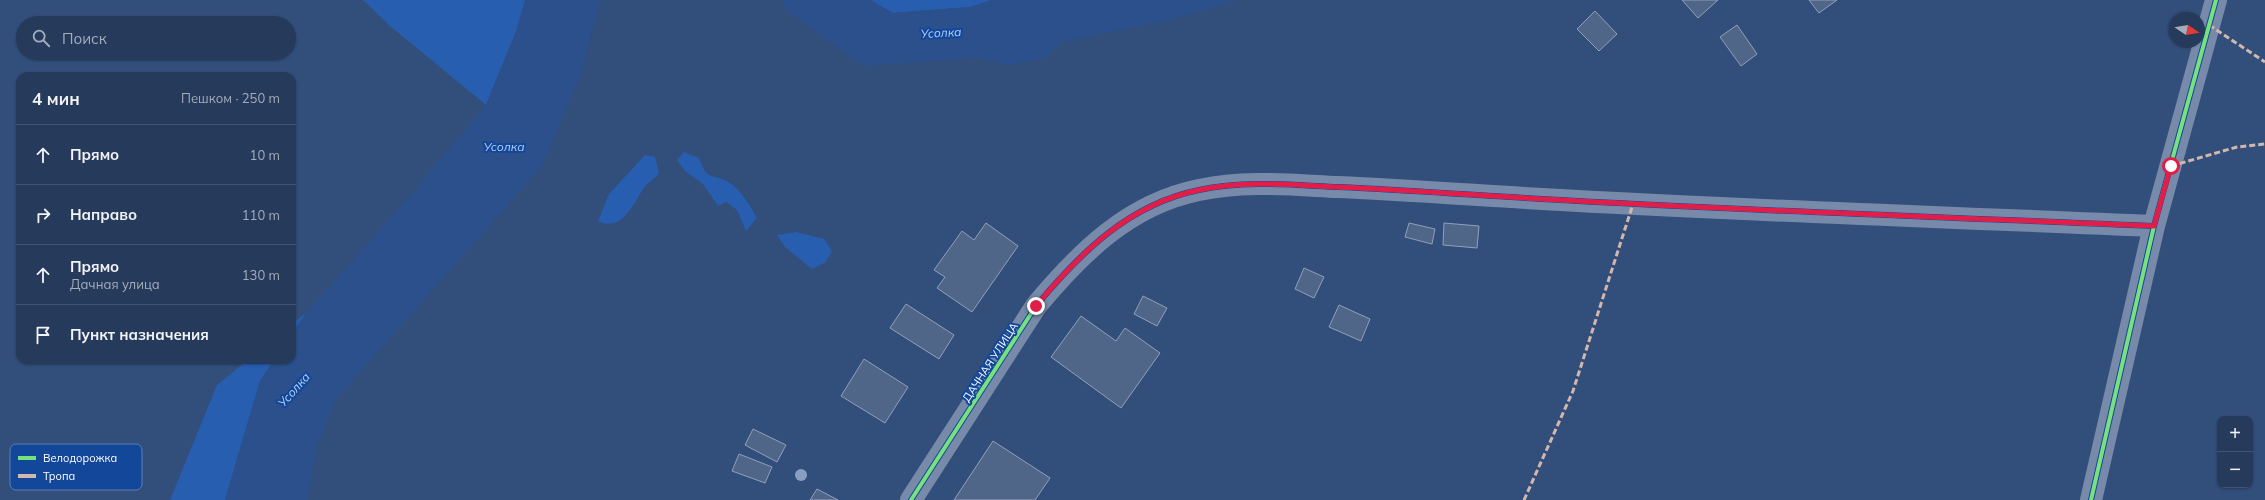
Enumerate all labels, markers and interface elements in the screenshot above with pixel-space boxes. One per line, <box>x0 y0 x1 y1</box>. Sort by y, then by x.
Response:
north arrow <box>2169 12 2205 48</box>
search box <box>16 16 296 60</box>
water label: Усолка <box>920 24 962 41</box>
icon: search <box>30 27 52 49</box>
text: Поиск <box>62 29 107 48</box>
text: 4 мин <box>32 88 80 109</box>
text: Пешком · 250 m <box>181 90 280 106</box>
water label: Усолка <box>484 139 524 154</box>
icon: ahead <box>32 144 54 166</box>
text: Прямо <box>70 145 119 164</box>
text: 10 m <box>250 147 280 163</box>
route start <box>2162 157 2180 175</box>
icon: right <box>32 204 54 226</box>
text: Направо <box>70 205 137 224</box>
text: 110 m <box>242 207 280 223</box>
text: Прямо <box>70 257 119 276</box>
icon: ahead <box>32 264 54 286</box>
text: 130 m <box>242 267 280 283</box>
text: Дачная улица <box>70 276 160 292</box>
route end <box>1027 297 1045 315</box>
street label: ДАЧНАЯ УЛИЦА <box>959 320 1021 404</box>
icon: arrive <box>32 324 54 346</box>
text: Пункт назначения <box>70 325 209 344</box>
water label: Усолка <box>275 369 313 410</box>
map controls <box>2217 416 2253 488</box>
button: + <box>2217 416 2253 452</box>
legend <box>10 444 142 490</box>
text: Велодорожка <box>43 451 117 465</box>
button: − <box>2217 452 2253 488</box>
text: Тропа <box>43 469 75 483</box>

